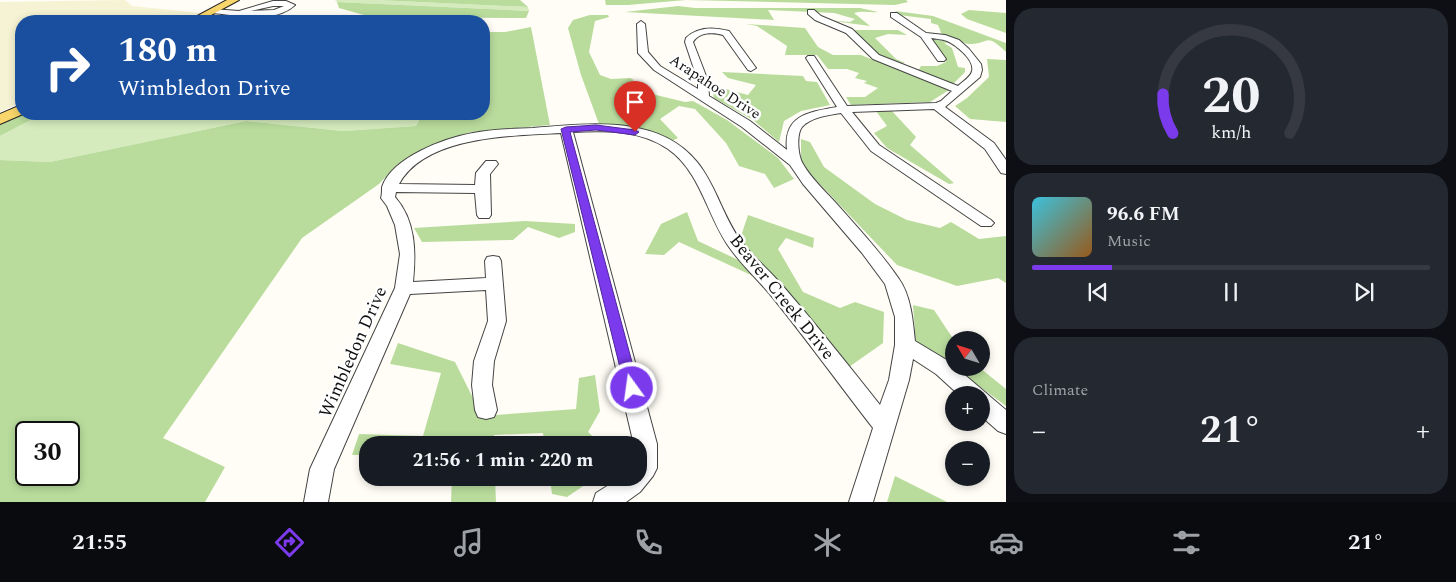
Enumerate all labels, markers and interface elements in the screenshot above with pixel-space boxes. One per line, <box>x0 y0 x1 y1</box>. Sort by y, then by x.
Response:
text: 180 m <box>118 24 217 77</box>
icon: right <box>35 35 100 100</box>
street label: Arapahoe Drive <box>665 49 765 125</box>
text: 20 <box>1202 57 1260 136</box>
text: Wimbledon Drive <box>118 72 291 105</box>
pin <box>614 81 656 132</box>
icon: arrive <box>621 88 649 116</box>
text: km/h <box>1211 119 1251 146</box>
text: 96.6 FM <box>1107 200 1180 229</box>
street label: Beaver Creek Drive <box>723 228 841 366</box>
text: Music <box>1107 229 1151 253</box>
icon: previous <box>1084 278 1112 306</box>
icon: pause <box>1217 278 1245 306</box>
icon: next <box>1350 278 1378 306</box>
street label: Wimbledon Drive <box>312 282 394 422</box>
north arrow <box>945 331 990 376</box>
map controls <box>945 331 990 486</box>
position arrow <box>605 361 657 413</box>
text: Climate <box>1032 378 1088 402</box>
button: + <box>945 386 990 431</box>
text: 21° <box>1200 402 1262 460</box>
text: − <box>1032 410 1046 453</box>
text: + <box>1416 410 1430 453</box>
speed limit sign: 30 <box>15 421 80 486</box>
button: − <box>945 441 990 486</box>
text: 21:56 · 1 min · 220 m <box>413 446 593 475</box>
icon: directions <box>272 525 307 560</box>
icon: music <box>451 525 486 560</box>
icon: phone <box>631 525 666 560</box>
icon: climate <box>810 525 845 560</box>
icon: car <box>989 525 1024 560</box>
icon: filters <box>1169 525 1204 560</box>
text: 21:55 <box>72 526 127 559</box>
text: 21° <box>1348 526 1384 559</box>

